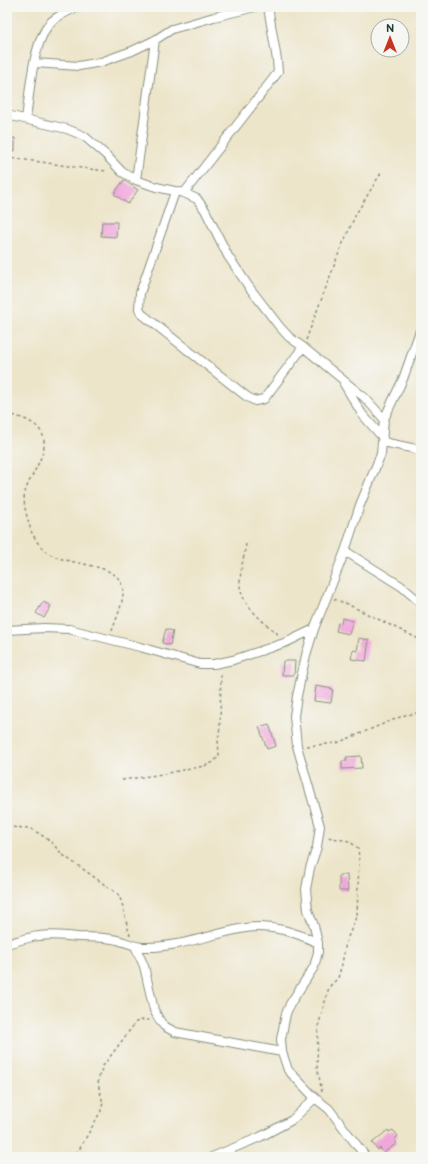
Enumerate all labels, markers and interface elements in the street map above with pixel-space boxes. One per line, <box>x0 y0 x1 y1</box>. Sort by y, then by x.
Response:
north arrow <box>370 18 410 58</box>
text: N <box>386 22 394 35</box>

